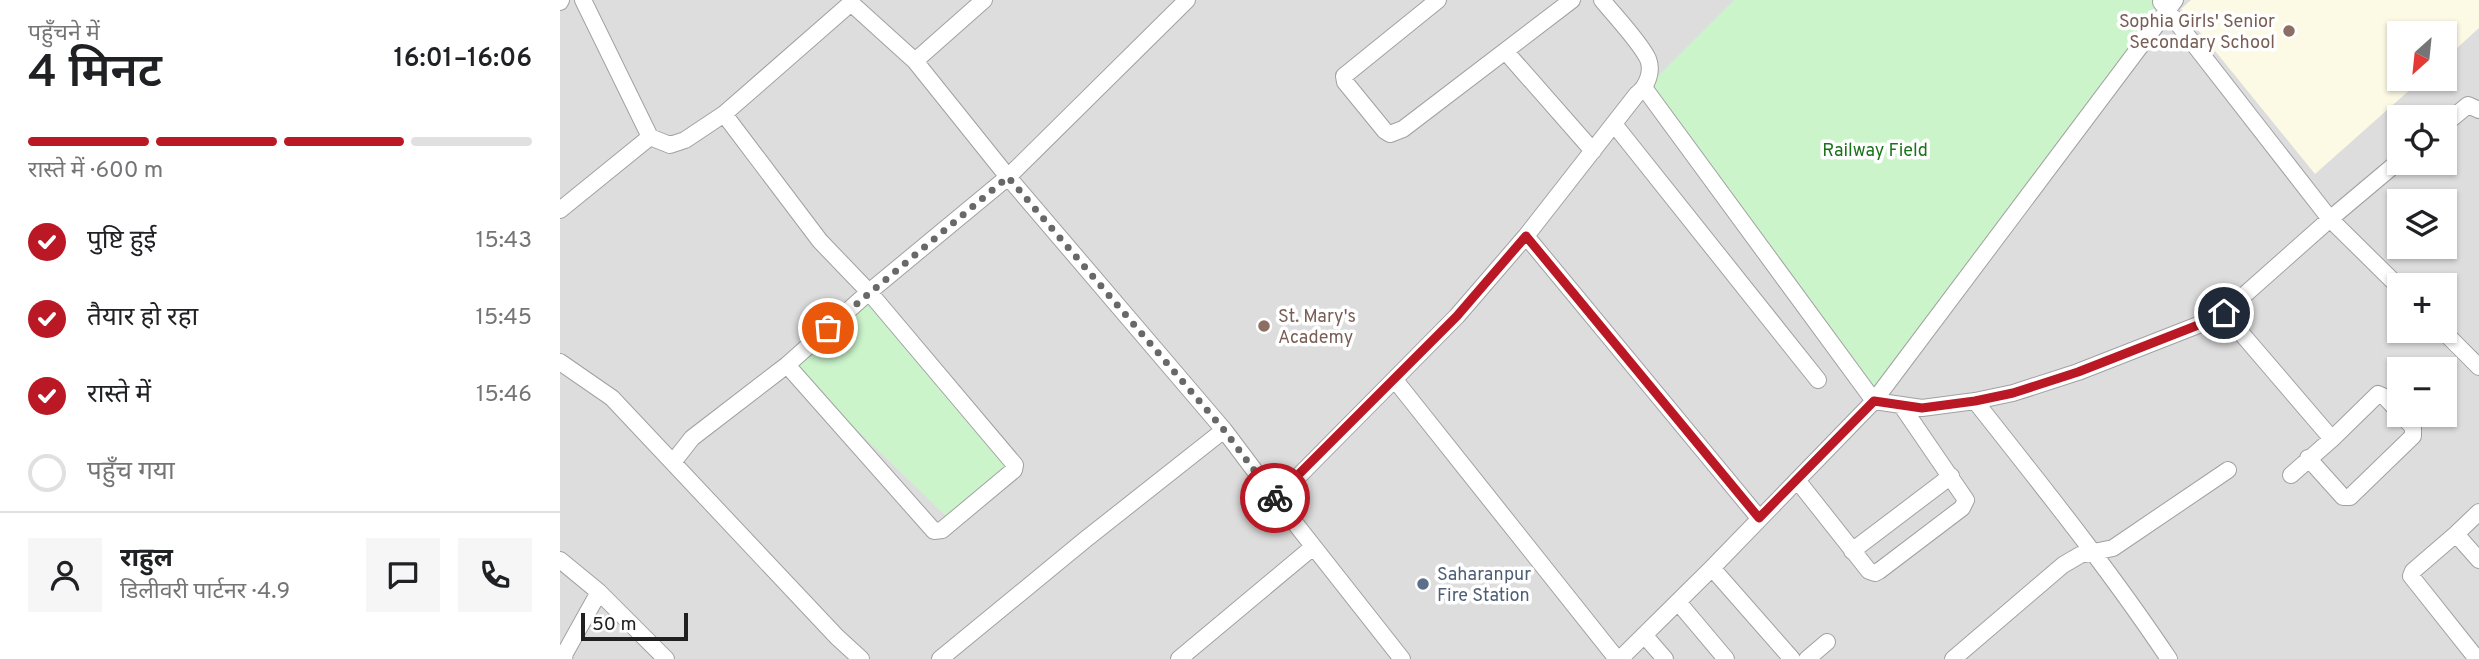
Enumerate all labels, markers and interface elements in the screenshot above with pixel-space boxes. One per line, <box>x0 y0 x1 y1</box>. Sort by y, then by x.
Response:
place label: Sophia Girls' Senior Secondary School <box>2119 11 2275 55</box>
text: पहुँचने में <box>28 20 100 49</box>
north arrow <box>2387 21 2457 91</box>
map controls <box>2387 21 2457 427</box>
marker: Sophia Girls' Senior Secondary School <box>2281 23 2297 39</box>
text: 16:01–16:06 <box>394 43 532 76</box>
text: 4 मिनट <box>28 45 162 104</box>
button: locate <box>2387 105 2457 175</box>
park label: Railway Field <box>1822 140 1928 163</box>
text: रास्ते में · 600 m <box>28 157 163 186</box>
button: layers <box>2387 189 2457 259</box>
icon: check <box>28 223 66 261</box>
text: पुष्टि हुई <box>87 225 156 258</box>
text: 15:43 <box>476 227 532 256</box>
button: + <box>2387 273 2457 343</box>
pin <box>2194 283 2254 343</box>
icon: home <box>2205 294 2243 332</box>
pin <box>798 298 858 358</box>
icon: check <box>28 300 66 338</box>
text: तैयार हो रहा <box>87 302 198 335</box>
text: 15:45 <box>475 304 532 333</box>
place label: St. Mary's Academy <box>1278 306 1356 350</box>
icon: bag <box>809 309 847 347</box>
marker: St. Mary's Academy <box>1256 318 1272 334</box>
button: − <box>2387 357 2457 427</box>
icon: check <box>28 377 66 415</box>
text: रास्ते में <box>87 379 151 412</box>
text: 15:46 <box>476 381 532 410</box>
text: पहुँच गया <box>87 456 175 489</box>
courier <box>1240 463 1310 533</box>
icon: bike <box>1256 479 1294 517</box>
button: person <box>28 538 102 612</box>
button: chat <box>366 538 440 612</box>
button: phone <box>458 538 532 612</box>
text: राहुल <box>120 543 173 576</box>
place label: Saharanpur Fire Station <box>1437 564 1531 608</box>
marker: Saharanpur Fire Station <box>1415 576 1431 592</box>
text: डिलीवरी पार्टनर · 4.9 <box>120 578 290 607</box>
scale bar <box>581 610 688 642</box>
text: 50 m <box>592 613 637 637</box>

